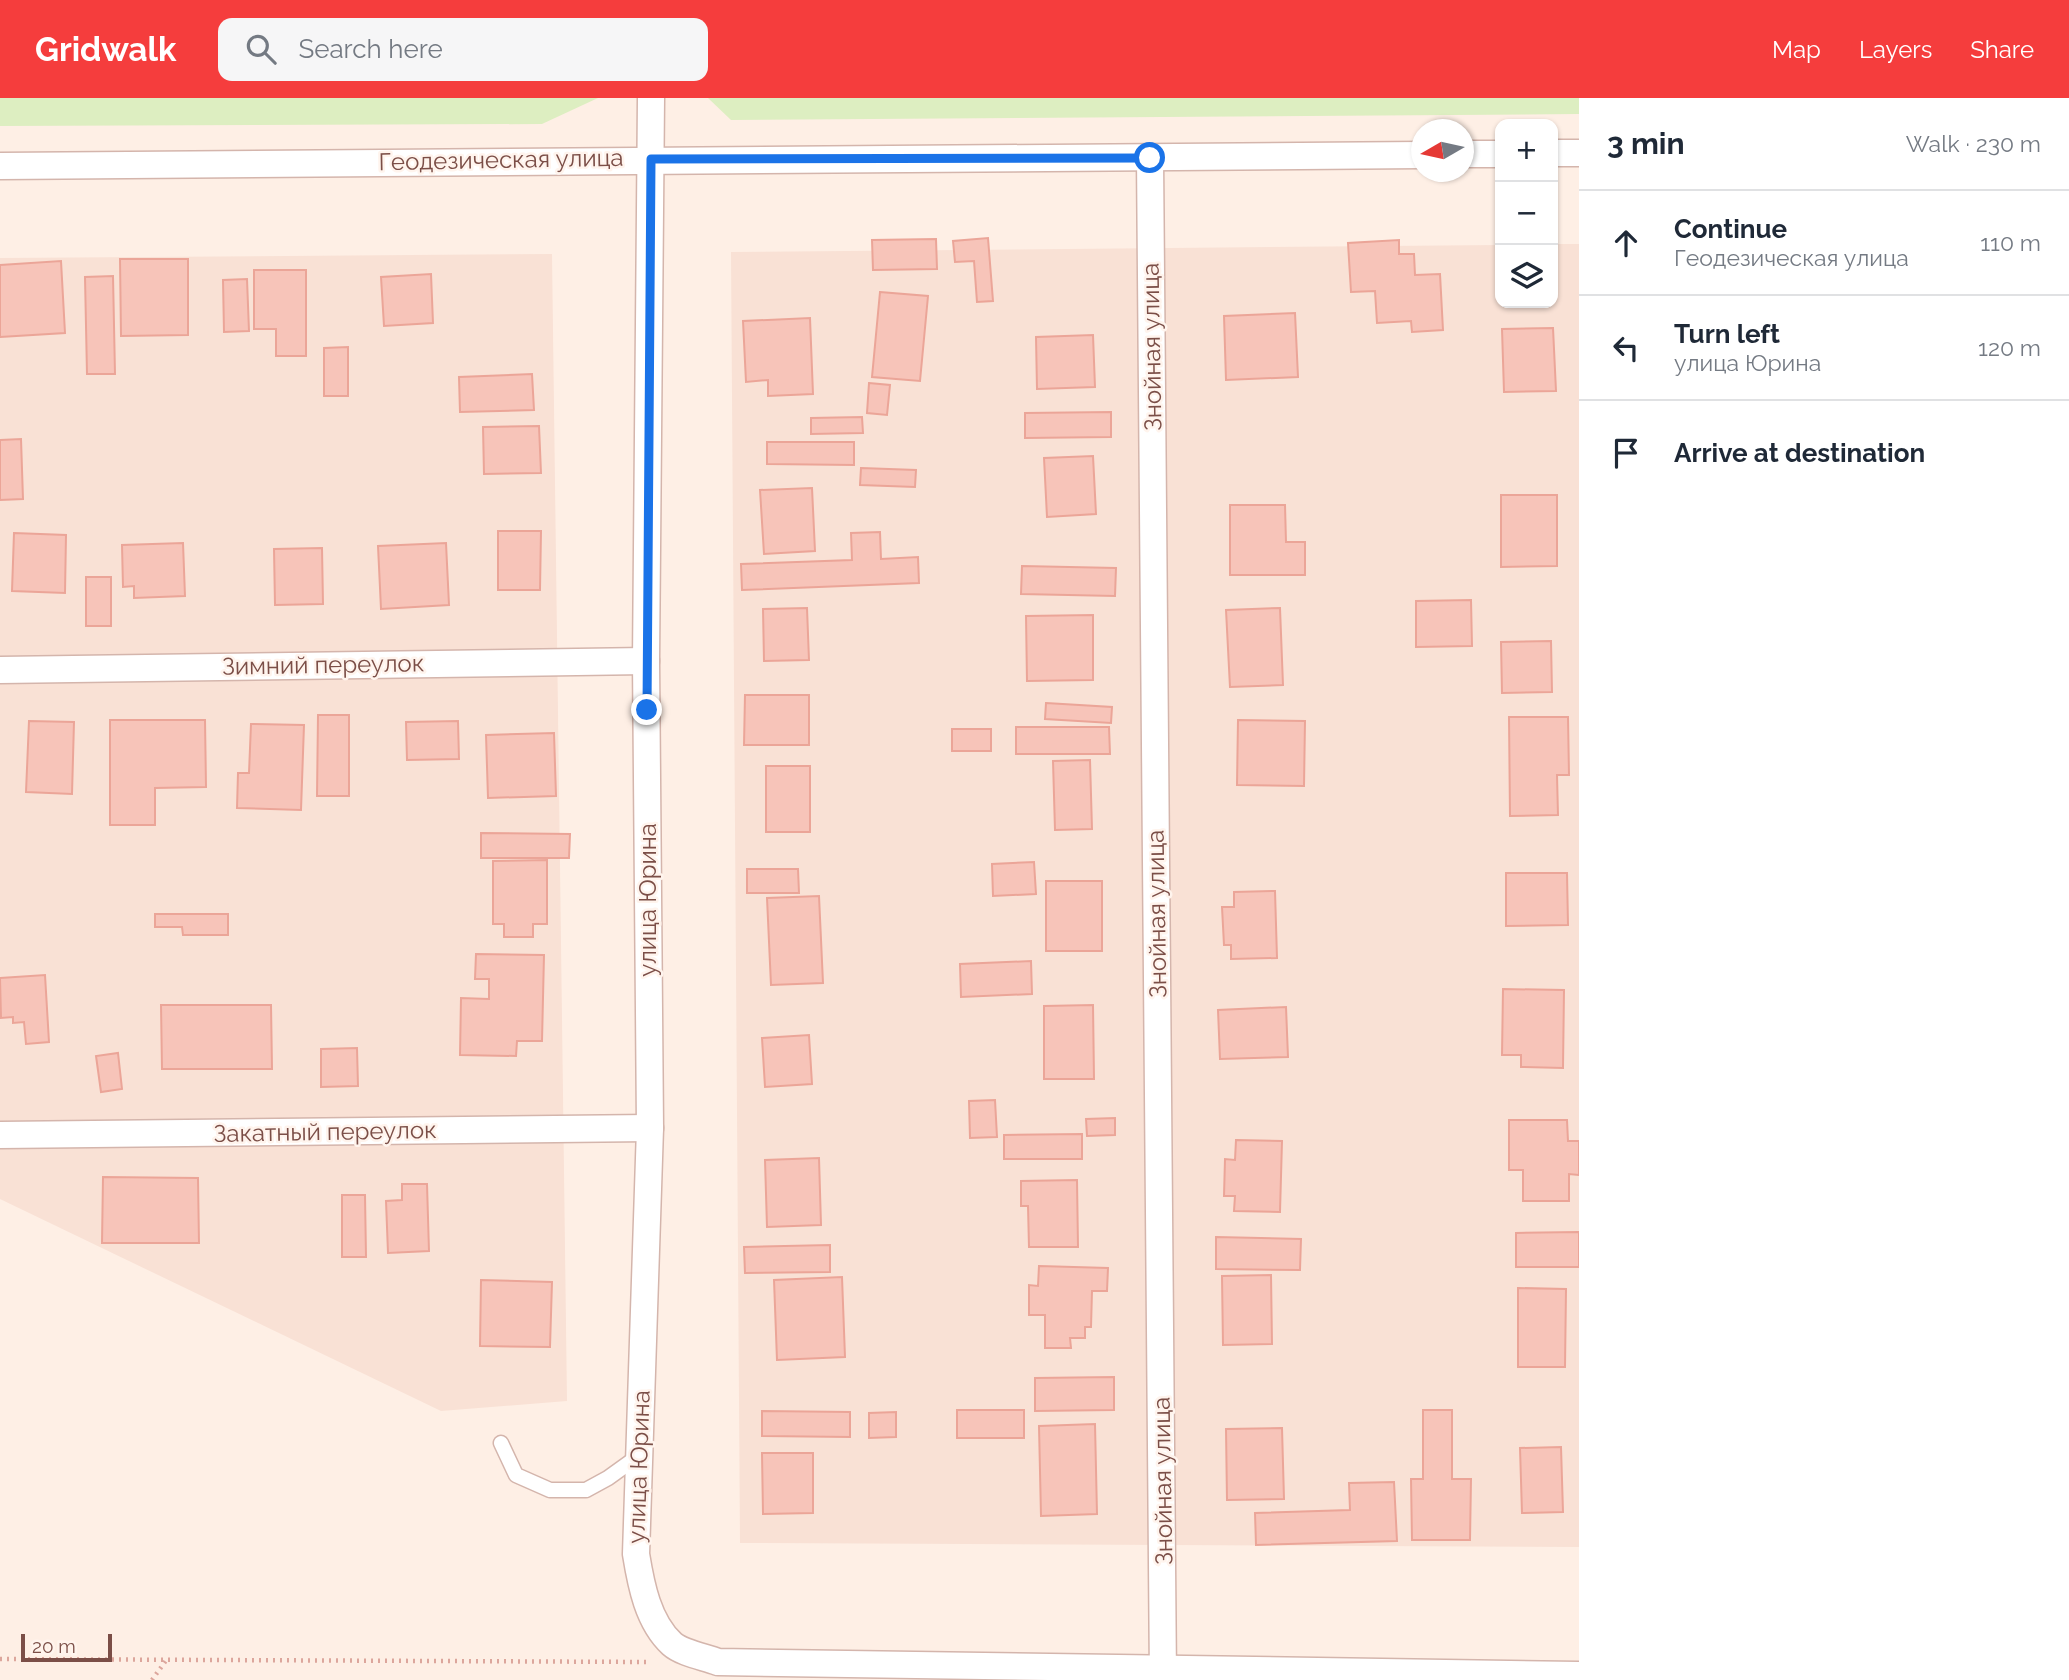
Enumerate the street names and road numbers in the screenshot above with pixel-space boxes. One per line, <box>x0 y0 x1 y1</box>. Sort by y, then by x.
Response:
street label: Геодезическая улица <box>378 143 624 176</box>
street label: Знойная улица <box>1136 263 1167 431</box>
street label: Зимний переулок <box>222 648 424 681</box>
street label: улица Юрина <box>633 823 662 977</box>
street label: Знойная улица <box>1141 830 1172 998</box>
street label: Закатный переулок <box>213 1115 437 1148</box>
street label: улица Юрина <box>621 1390 656 1544</box>
street label: Знойная улица <box>1147 1397 1178 1565</box>

